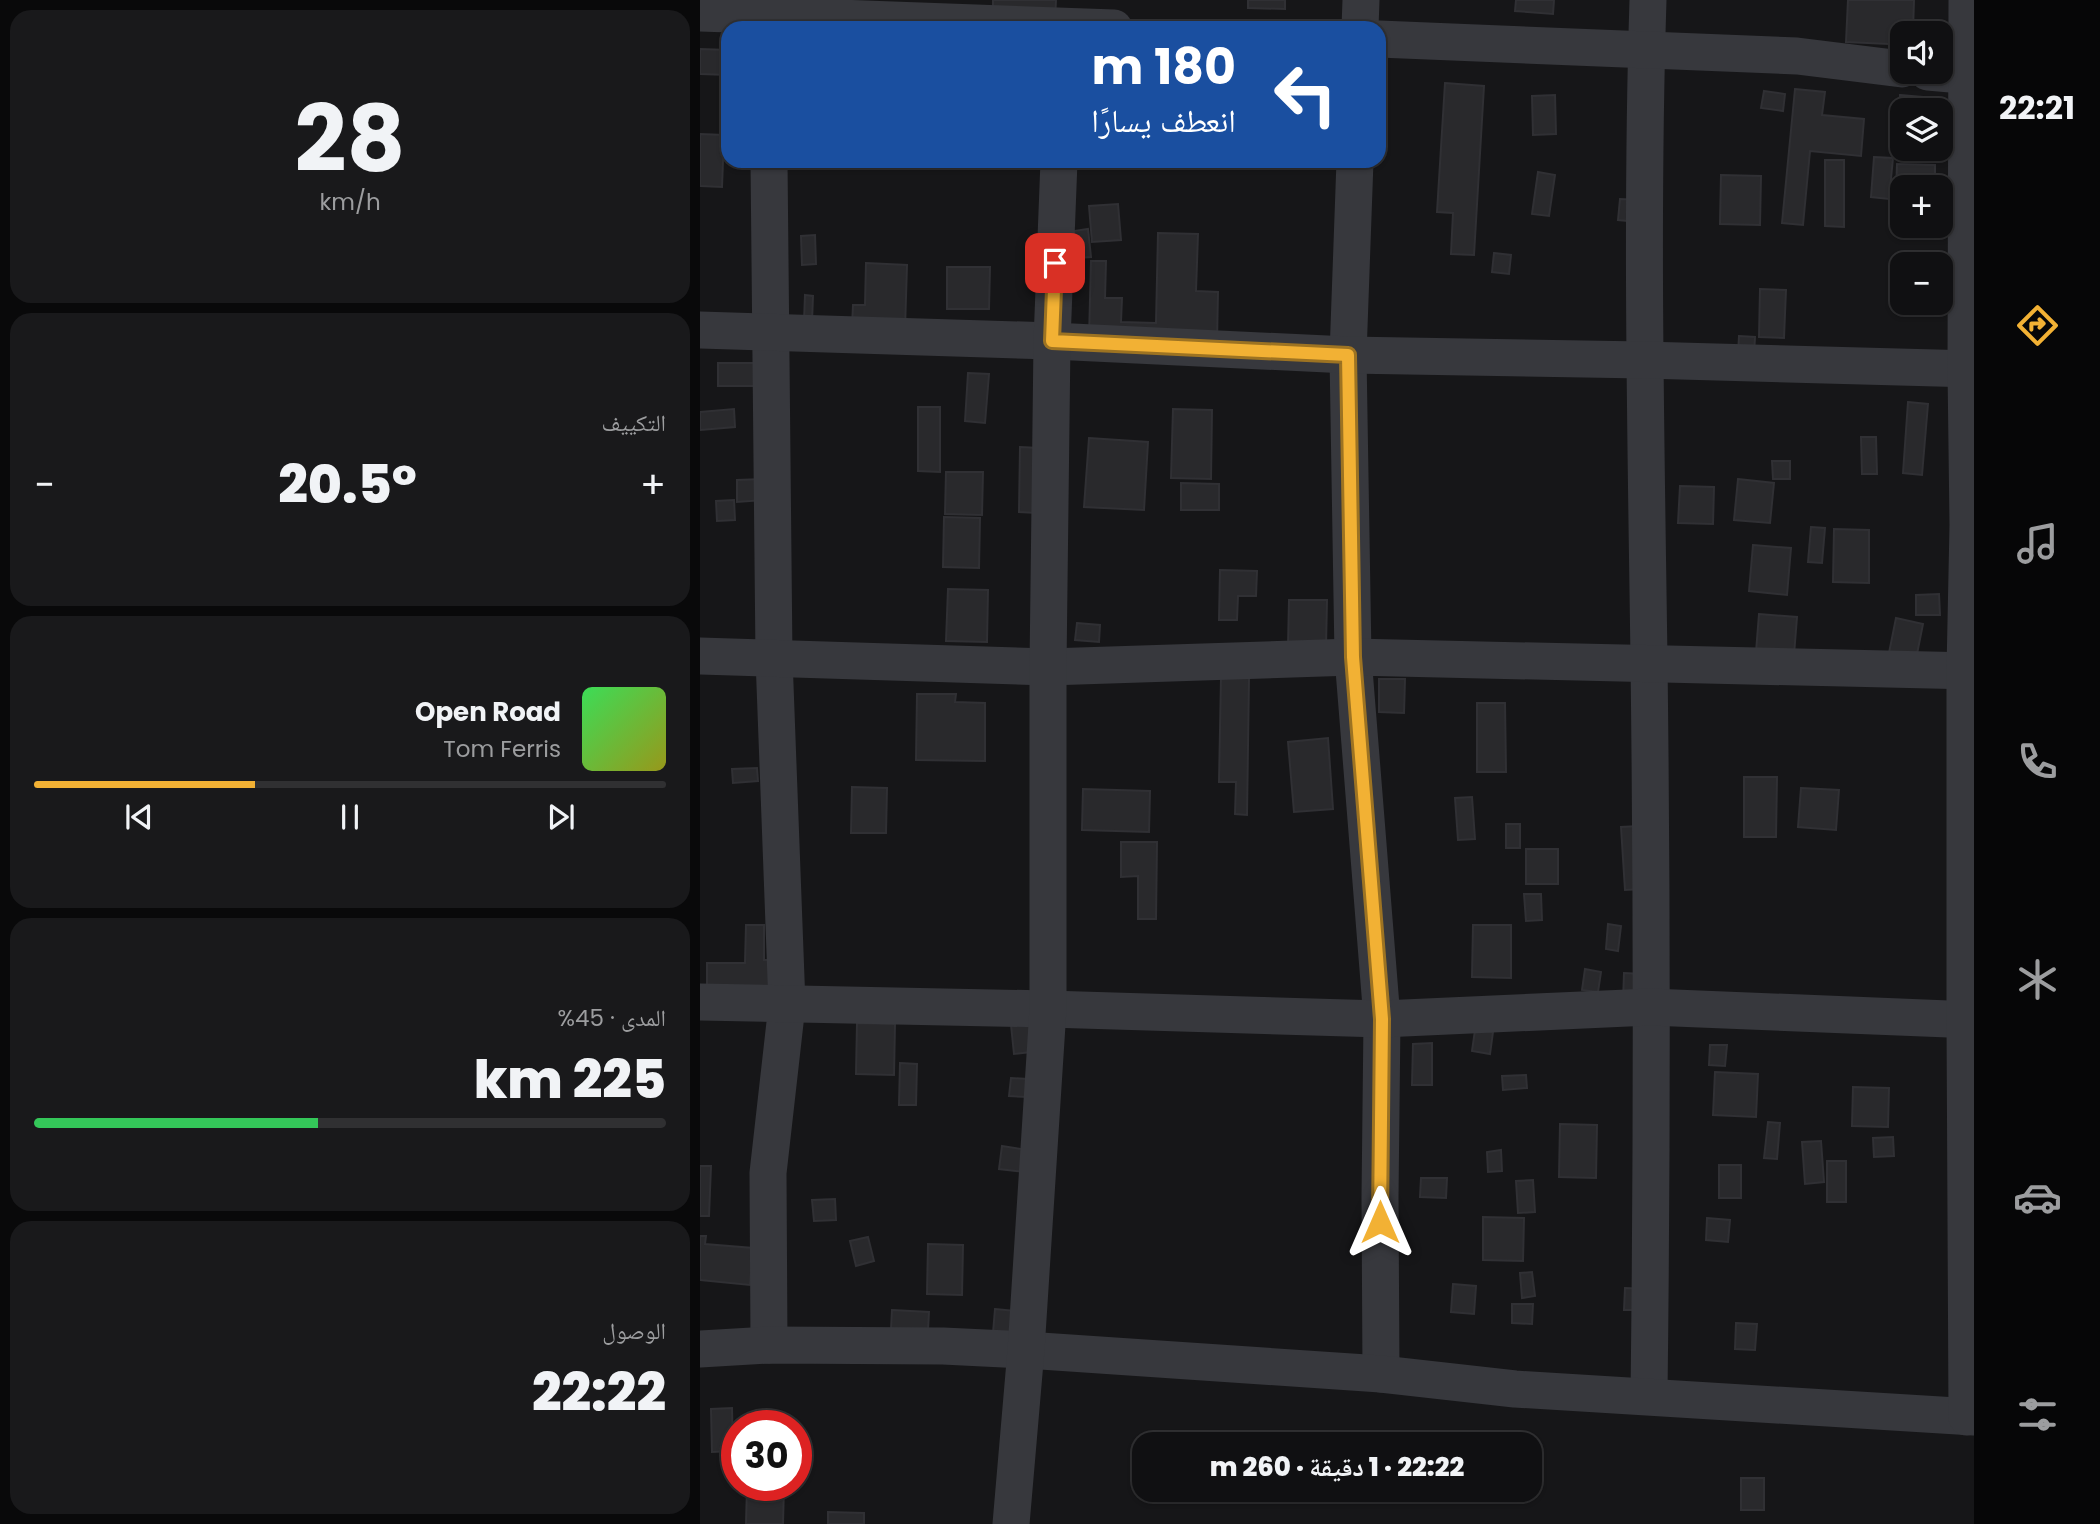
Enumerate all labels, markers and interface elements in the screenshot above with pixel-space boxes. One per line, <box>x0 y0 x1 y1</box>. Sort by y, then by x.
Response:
map controls <box>1890 21 1953 315</box>
button: sound <box>1890 21 1953 84</box>
text: 180 m <box>1092 33 1236 101</box>
icon: left <box>1260 49 1351 140</box>
text: 28 <box>295 75 405 203</box>
text: 22:21 <box>1999 85 2075 130</box>
text: انعطف يسارًا <box>1091 98 1236 143</box>
button: layers <box>1890 98 1953 161</box>
button: + <box>1890 175 1953 238</box>
text: km/h <box>319 186 381 218</box>
pin <box>1025 233 1085 293</box>
icon: arrive <box>1036 244 1074 282</box>
button: − <box>1890 252 1953 315</box>
icon: directions <box>2013 301 2062 350</box>
text: التكييف <box>601 407 666 439</box>
text: 20.5° <box>278 448 417 521</box>
text: − <box>34 458 55 511</box>
text: + <box>640 458 666 511</box>
icon: music <box>2013 519 2062 568</box>
text: Open Road <box>415 694 561 730</box>
text: Tom Ferris <box>443 733 561 765</box>
icon: phone <box>2013 737 2062 786</box>
icon: previous <box>120 798 158 836</box>
icon: pause <box>331 798 369 836</box>
icon: next <box>542 798 580 836</box>
icon: climate <box>2013 955 2062 1004</box>
text: المدى · 45% <box>557 1002 666 1034</box>
text: 225 km <box>474 1043 666 1116</box>
icon: car <box>2013 1173 2062 1222</box>
position arrow <box>1343 1185 1417 1259</box>
text: الوصول <box>602 1315 666 1347</box>
text: 22:22 <box>532 1356 666 1429</box>
icon: filters <box>2013 1390 2062 1439</box>
speed limit sign: 30 <box>721 1410 812 1501</box>
text: 22:22 · 1 دقيقة · 260 m <box>1210 1449 1464 1485</box>

